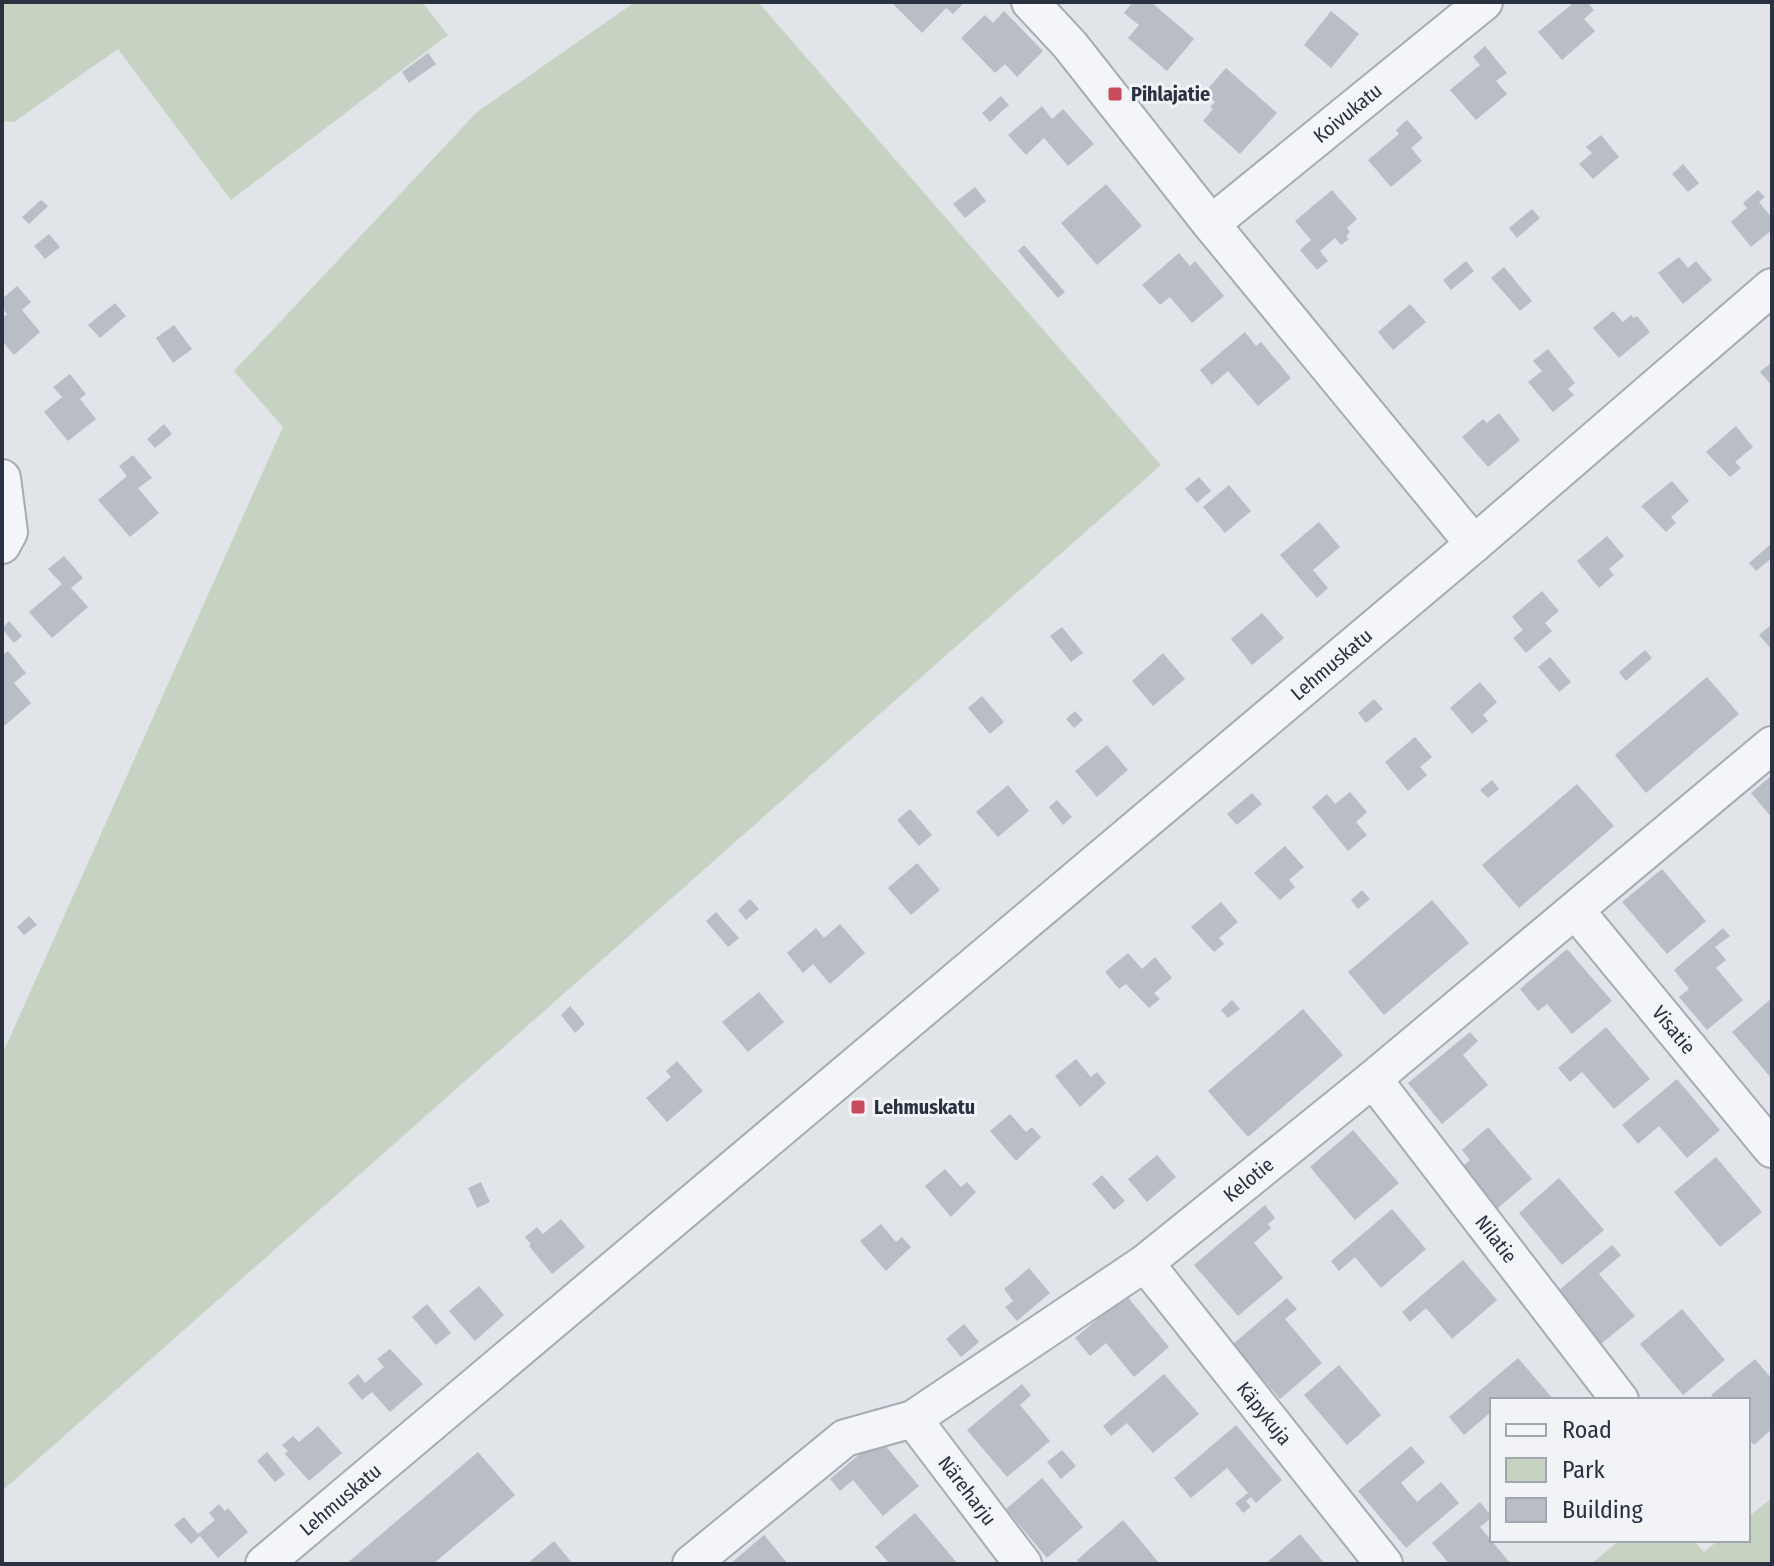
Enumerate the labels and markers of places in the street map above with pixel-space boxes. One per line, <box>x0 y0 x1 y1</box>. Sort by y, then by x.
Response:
place label: Pihlajatie <box>1131 82 1210 106</box>
marker: Pihlajatie <box>1106 85 1124 103</box>
place label: Lehmuskatu <box>874 1095 975 1119</box>
marker: Lehmuskatu <box>849 1098 867 1116</box>

